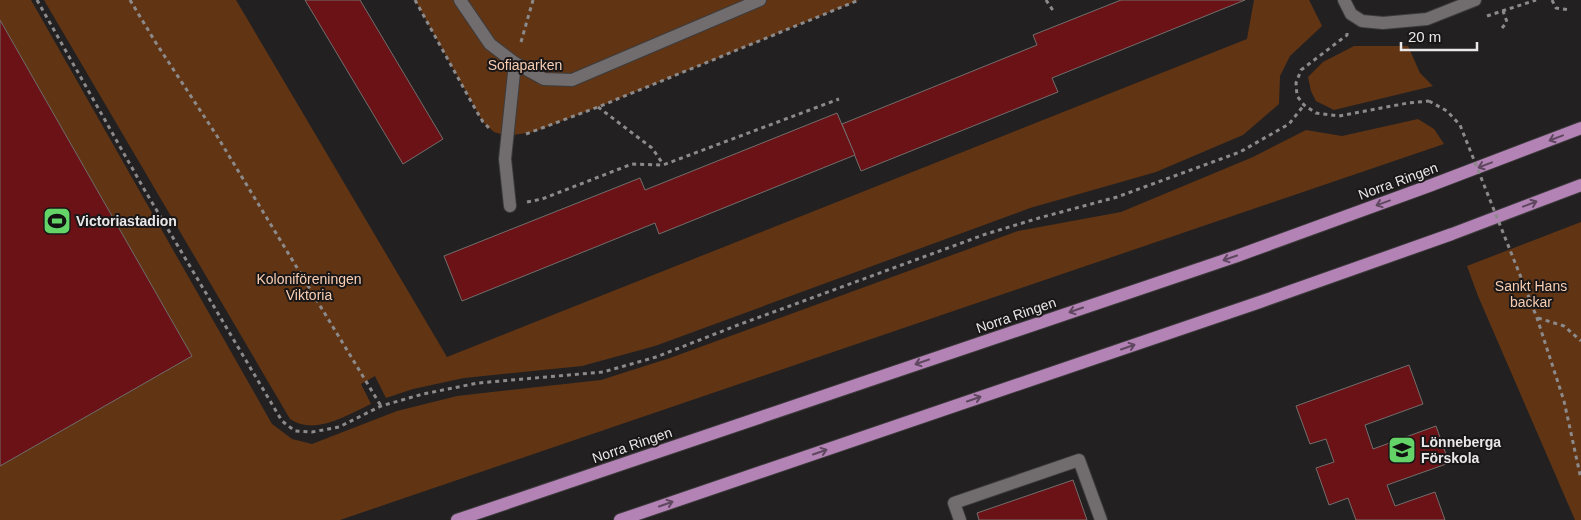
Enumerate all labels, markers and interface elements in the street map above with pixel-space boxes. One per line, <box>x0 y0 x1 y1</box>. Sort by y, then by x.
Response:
scale bar <box>1401 20 1477 52</box>
text: 20 m <box>1408 28 1441 45</box>
park label: Sofiaparken <box>488 57 562 73</box>
one-way arrow <box>1548 134 1564 143</box>
street label: Norra Ringen <box>1356 159 1440 203</box>
one-way arrow <box>1478 161 1493 170</box>
one-way arrow <box>1376 199 1391 208</box>
one-way arrow <box>1522 199 1538 208</box>
sports icon: Victoriastadion <box>42 206 72 236</box>
place label: Victoriastadion <box>76 213 177 229</box>
one-way arrow <box>1223 254 1238 263</box>
park label: Koloniföreningen Viktoria <box>256 271 362 303</box>
park label: Sankt Hans backar <box>1495 278 1567 310</box>
street label: Norra Ringen <box>974 294 1058 336</box>
one-way arrow <box>1069 306 1084 315</box>
one-way arrow <box>1119 342 1135 351</box>
one-way arrow <box>915 358 930 367</box>
one-way arrow <box>966 394 982 404</box>
street label: Norra Ringen <box>590 424 674 466</box>
place label: Lönneberga Förskola <box>1421 434 1501 466</box>
school or university icon: Lönneberga Förskola <box>1387 435 1417 465</box>
one-way arrow <box>812 447 827 456</box>
one-way arrow <box>658 499 674 508</box>

